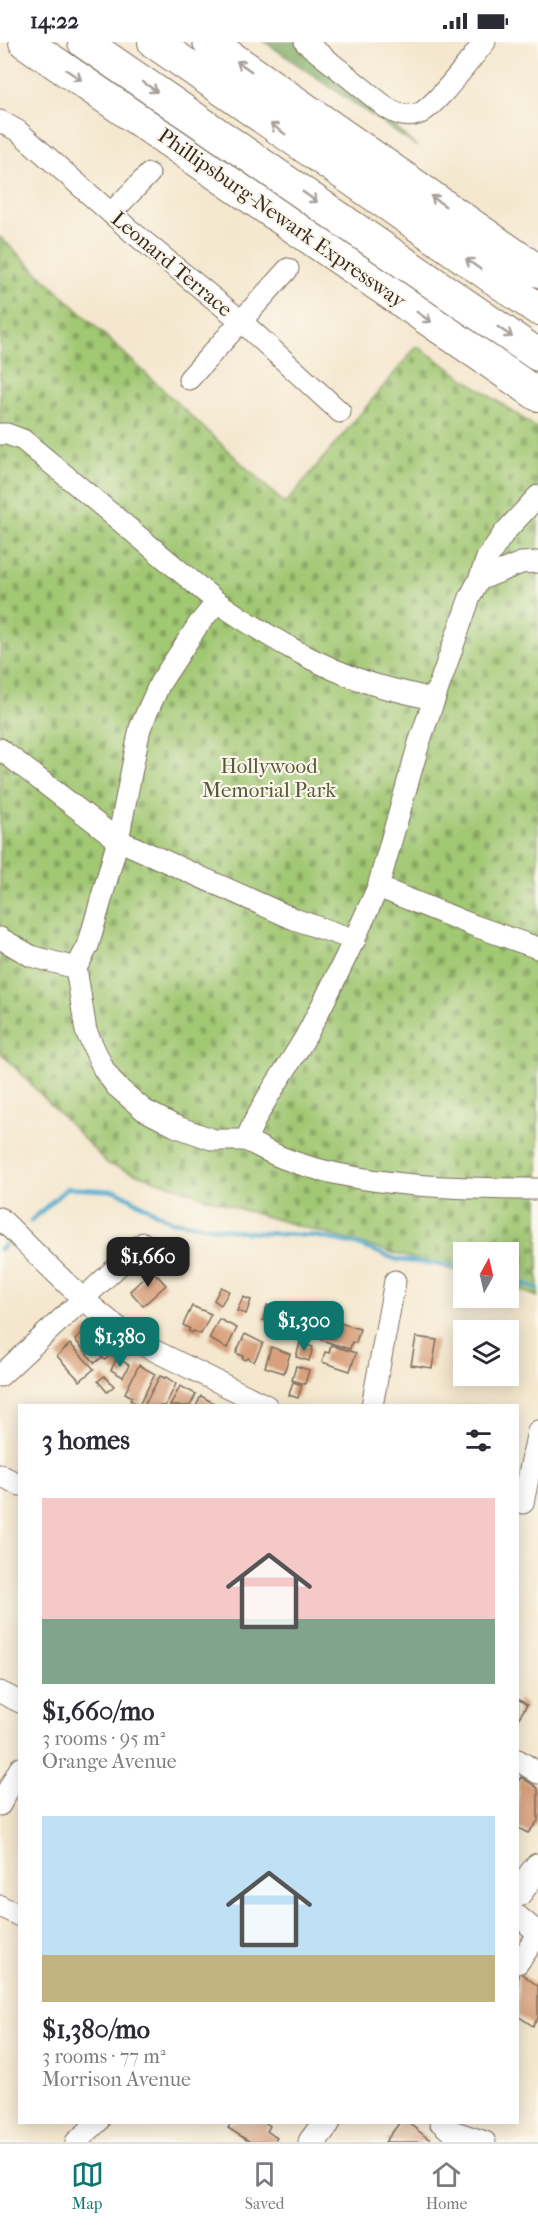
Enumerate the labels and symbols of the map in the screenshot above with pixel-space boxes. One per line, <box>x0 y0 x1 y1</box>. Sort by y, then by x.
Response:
one-way arrow <box>236 60 252 72</box>
one-way arrow <box>65 69 81 81</box>
one-way arrow <box>141 81 157 93</box>
street label: Phillipsburg-Newark Expressway <box>154 123 411 313</box>
one-way arrow <box>270 123 287 135</box>
one-way arrow <box>302 191 318 203</box>
one-way arrow <box>431 195 447 207</box>
street label: Leonard Terrace <box>107 207 237 321</box>
one-way arrow <box>465 258 481 270</box>
one-way arrow <box>416 310 433 323</box>
one-way arrow <box>496 326 513 338</box>
park label: Hollywood Memorial Park <box>202 754 336 802</box>
pin: $1,660 <box>99 1237 197 1288</box>
north arrow <box>453 1242 519 1308</box>
pin: $1,300 <box>255 1301 353 1352</box>
pin: $1,380 <box>71 1317 169 1368</box>

